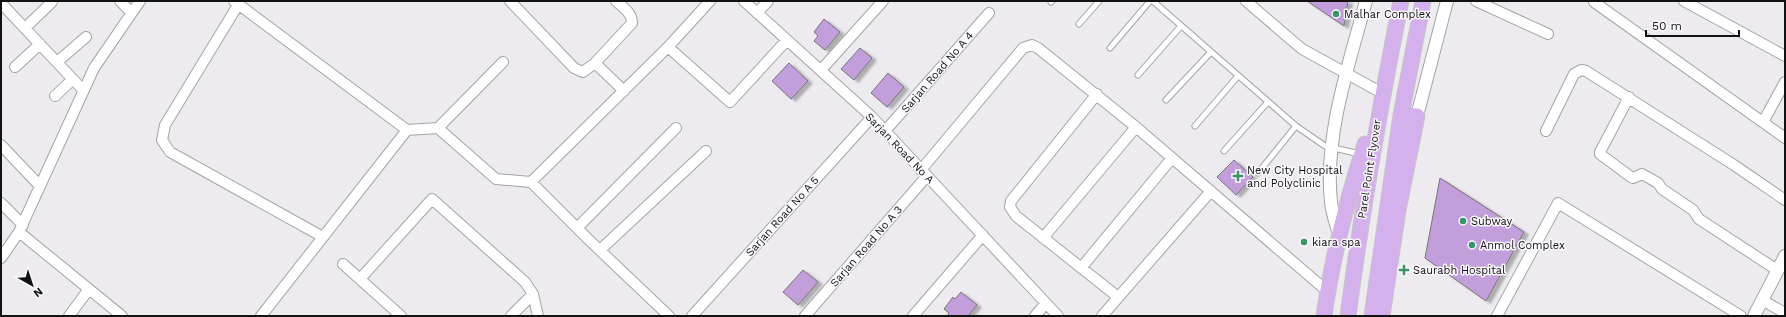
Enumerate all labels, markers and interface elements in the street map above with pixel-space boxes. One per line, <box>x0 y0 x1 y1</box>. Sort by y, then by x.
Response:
place label: Malhar Complex <box>1344 8 1431 21</box>
marker: Malhar Complex <box>1331 9 1341 19</box>
scale bar <box>1646 12 1739 38</box>
text: 50 m <box>1652 19 1682 33</box>
street label: Sarjan Road No A 4 <box>899 29 976 116</box>
street label: Sarjan Road No A <box>863 110 937 186</box>
street label: Parel Point Flyover <box>1355 118 1384 220</box>
place label: New City Hospital and Polyclinic <box>1247 164 1343 190</box>
marker: New City Hospital and Polyclinic <box>1232 170 1244 182</box>
street label: Sarjan Road No A 5 <box>743 174 822 259</box>
street label: Sarjan Road No A 3 <box>828 203 905 289</box>
place label: Subway <box>1471 215 1512 228</box>
marker: Subway <box>1458 216 1468 226</box>
place label: kiara spa <box>1312 236 1360 249</box>
marker: kiara spa <box>1299 237 1309 247</box>
place label: Anmol Complex <box>1480 239 1565 252</box>
marker: Anmol Complex <box>1467 240 1477 250</box>
marker: Saurabh Hospital <box>1398 264 1410 276</box>
place label: Saurabh Hospital <box>1413 264 1506 277</box>
north arrow <box>12 265 52 305</box>
text: N <box>31 285 45 300</box>

